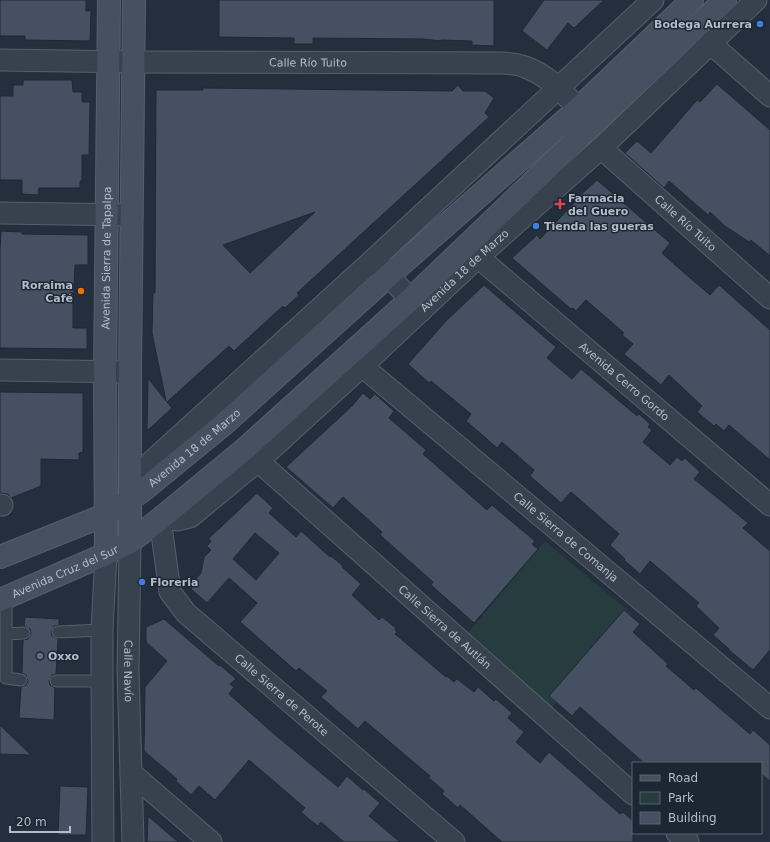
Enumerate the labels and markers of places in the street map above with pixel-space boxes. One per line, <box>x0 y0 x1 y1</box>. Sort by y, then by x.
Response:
place label: Bodega Aurrera <box>654 18 752 31</box>
marker: Bodega Aurrera <box>755 19 765 29</box>
place label: Farmacia del Guero <box>568 192 629 218</box>
marker: Farmacia del Guero <box>555 199 565 209</box>
place label: Tienda las gueras <box>544 220 654 233</box>
marker: Tienda las gueras <box>531 221 541 231</box>
place label: Roraima Café <box>21 279 73 305</box>
marker: Roraima Café <box>76 286 86 296</box>
place label: Floreria <box>150 576 198 589</box>
marker: Floreria <box>137 577 147 587</box>
place label: Oxxo <box>48 650 80 663</box>
marker: Oxxo <box>35 651 45 661</box>

